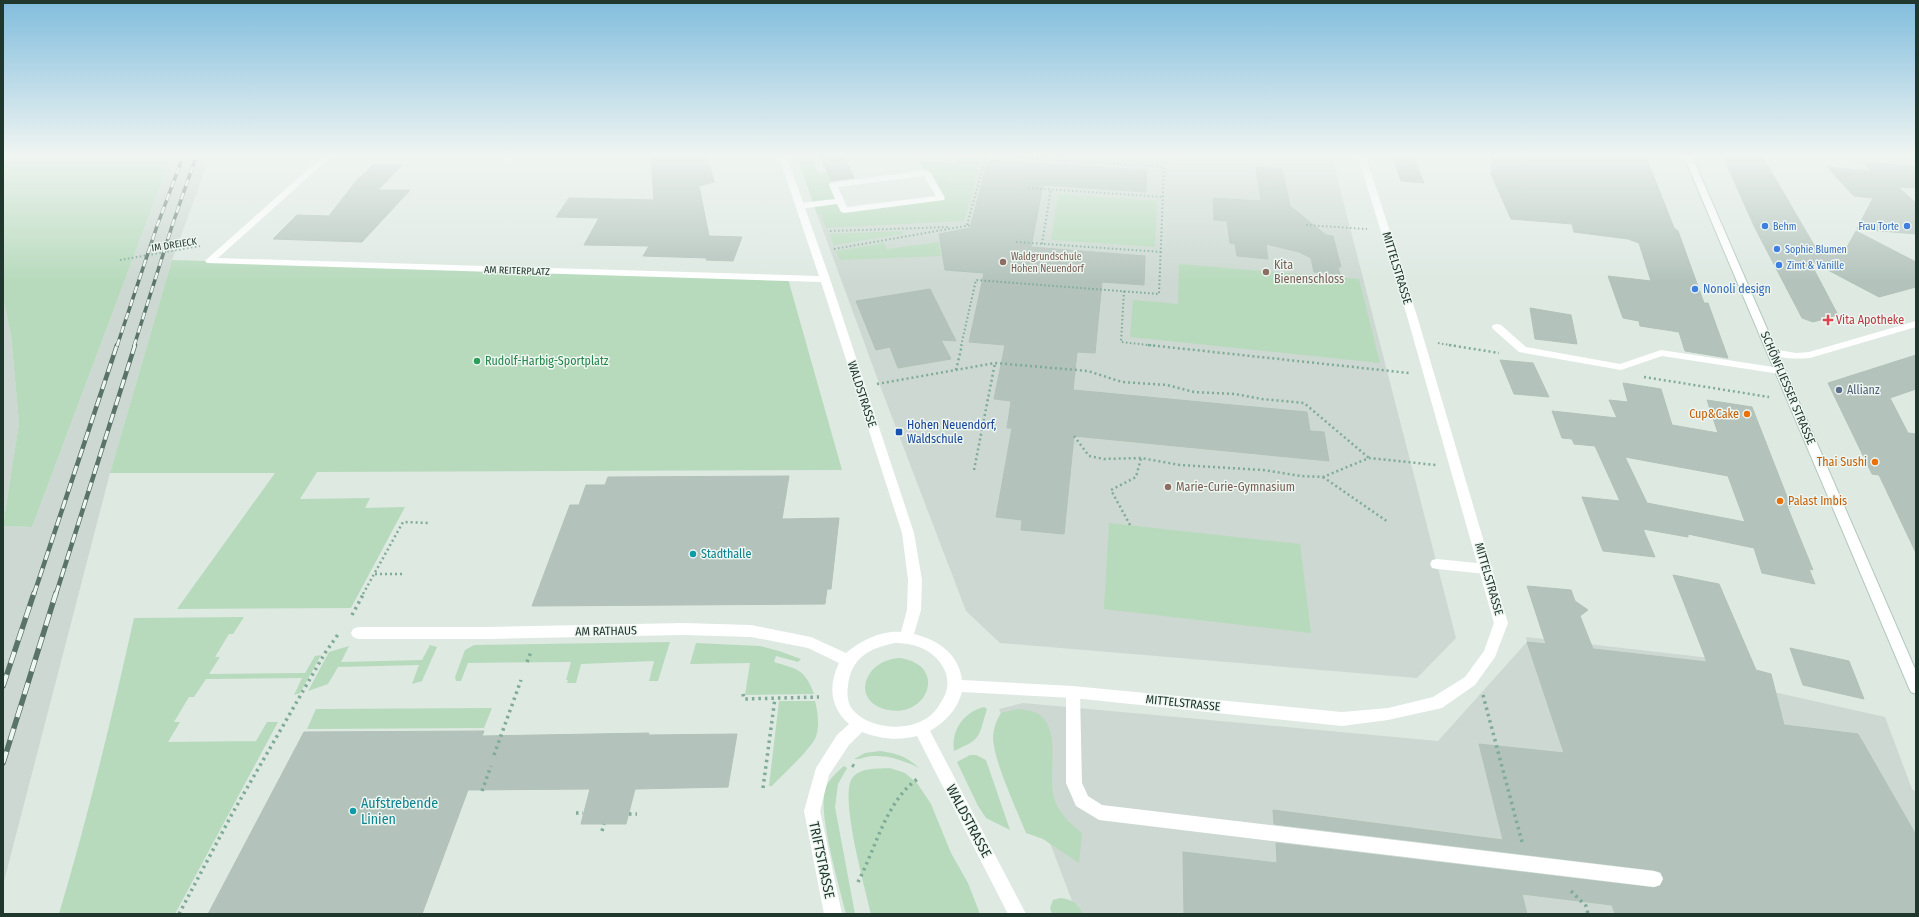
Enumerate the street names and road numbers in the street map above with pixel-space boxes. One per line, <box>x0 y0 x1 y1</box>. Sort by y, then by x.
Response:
street label: MITTELSTRASSE <box>1379 230 1415 306</box>
street label: IM DREIECK <box>151 235 198 254</box>
street label: AM REITERPLATZ <box>484 264 550 278</box>
street label: SCHÖNFLIESSER STRASSE <box>1758 329 1820 447</box>
street label: WALDSTRASSE <box>845 359 879 429</box>
street label: MITTELSTRASSE <box>1472 541 1506 617</box>
street label: AM RATHAUS <box>575 623 637 639</box>
street label: MITTELSTRASSE <box>1145 692 1221 714</box>
street label: WALDSTRASSE <box>942 782 995 861</box>
street label: TRIFTSTRASSE <box>805 820 838 901</box>

